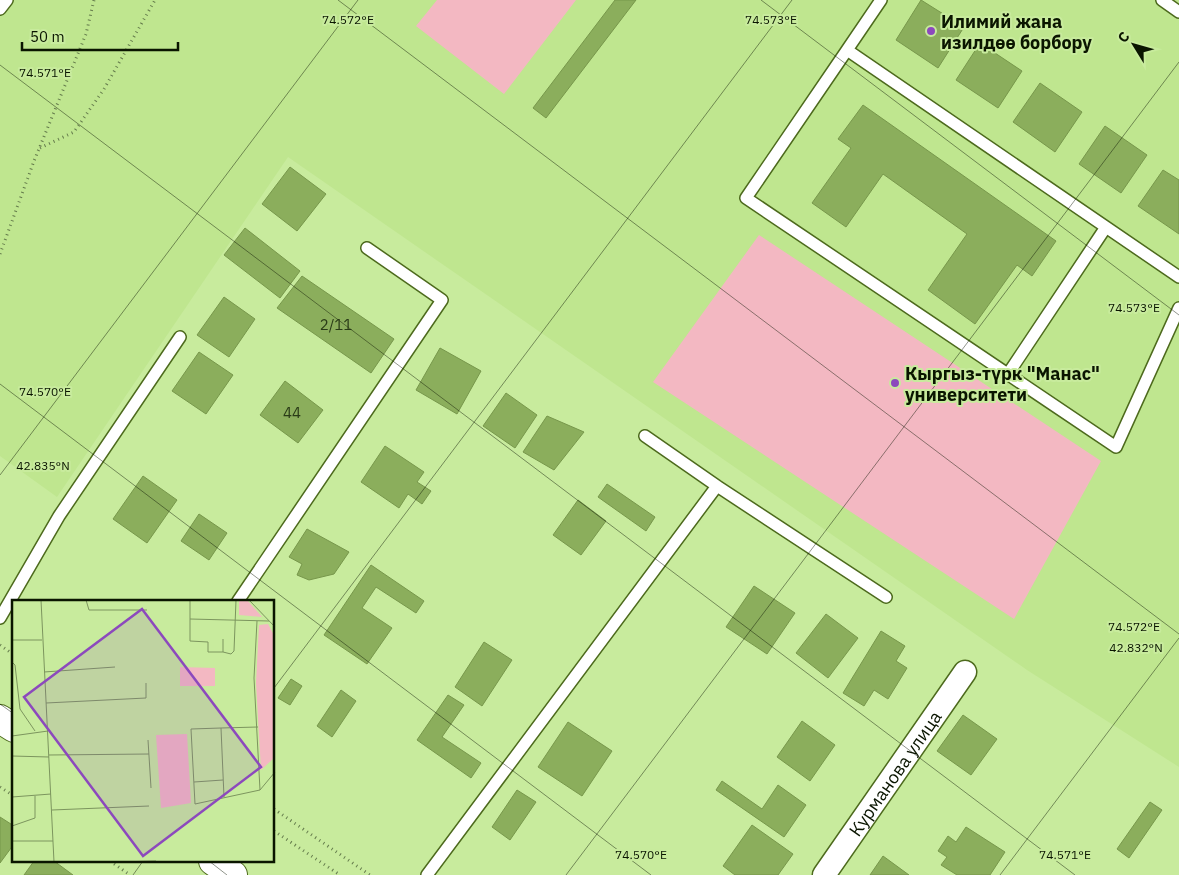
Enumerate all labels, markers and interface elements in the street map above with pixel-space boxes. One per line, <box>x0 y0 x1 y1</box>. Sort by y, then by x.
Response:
place label: Илимий жана изилдөө борбору <box>941 10 1092 54</box>
text: 74.572°E <box>322 12 374 27</box>
text: 74.573°E <box>745 12 797 27</box>
scale bar <box>22 20 179 52</box>
north arrow <box>1109 20 1159 70</box>
marker: Илимий жана изилдөө борбору <box>925 25 937 37</box>
text: 50 m <box>30 27 65 46</box>
text: С <box>1114 28 1134 46</box>
text: 74.571°E <box>19 65 71 80</box>
text: 74.573°E <box>1108 300 1160 315</box>
house number: 2/11 <box>320 315 352 334</box>
place label: Кыргыз-түрк "Манас" университети <box>905 362 1100 406</box>
marker: Кыргыз-түрк "Манас" университети <box>889 377 901 389</box>
text: 74.570°E <box>19 384 71 399</box>
house number: 44 <box>283 403 301 422</box>
text: 42.835°N <box>16 458 70 473</box>
inset map <box>12 600 275 862</box>
text: 74.572°E <box>1108 619 1160 634</box>
text: 42.832°N <box>1109 640 1163 655</box>
street label: Курманова улица <box>843 706 946 840</box>
text: 74.570°E <box>615 847 667 862</box>
text: 74.571°E <box>1039 847 1091 862</box>

